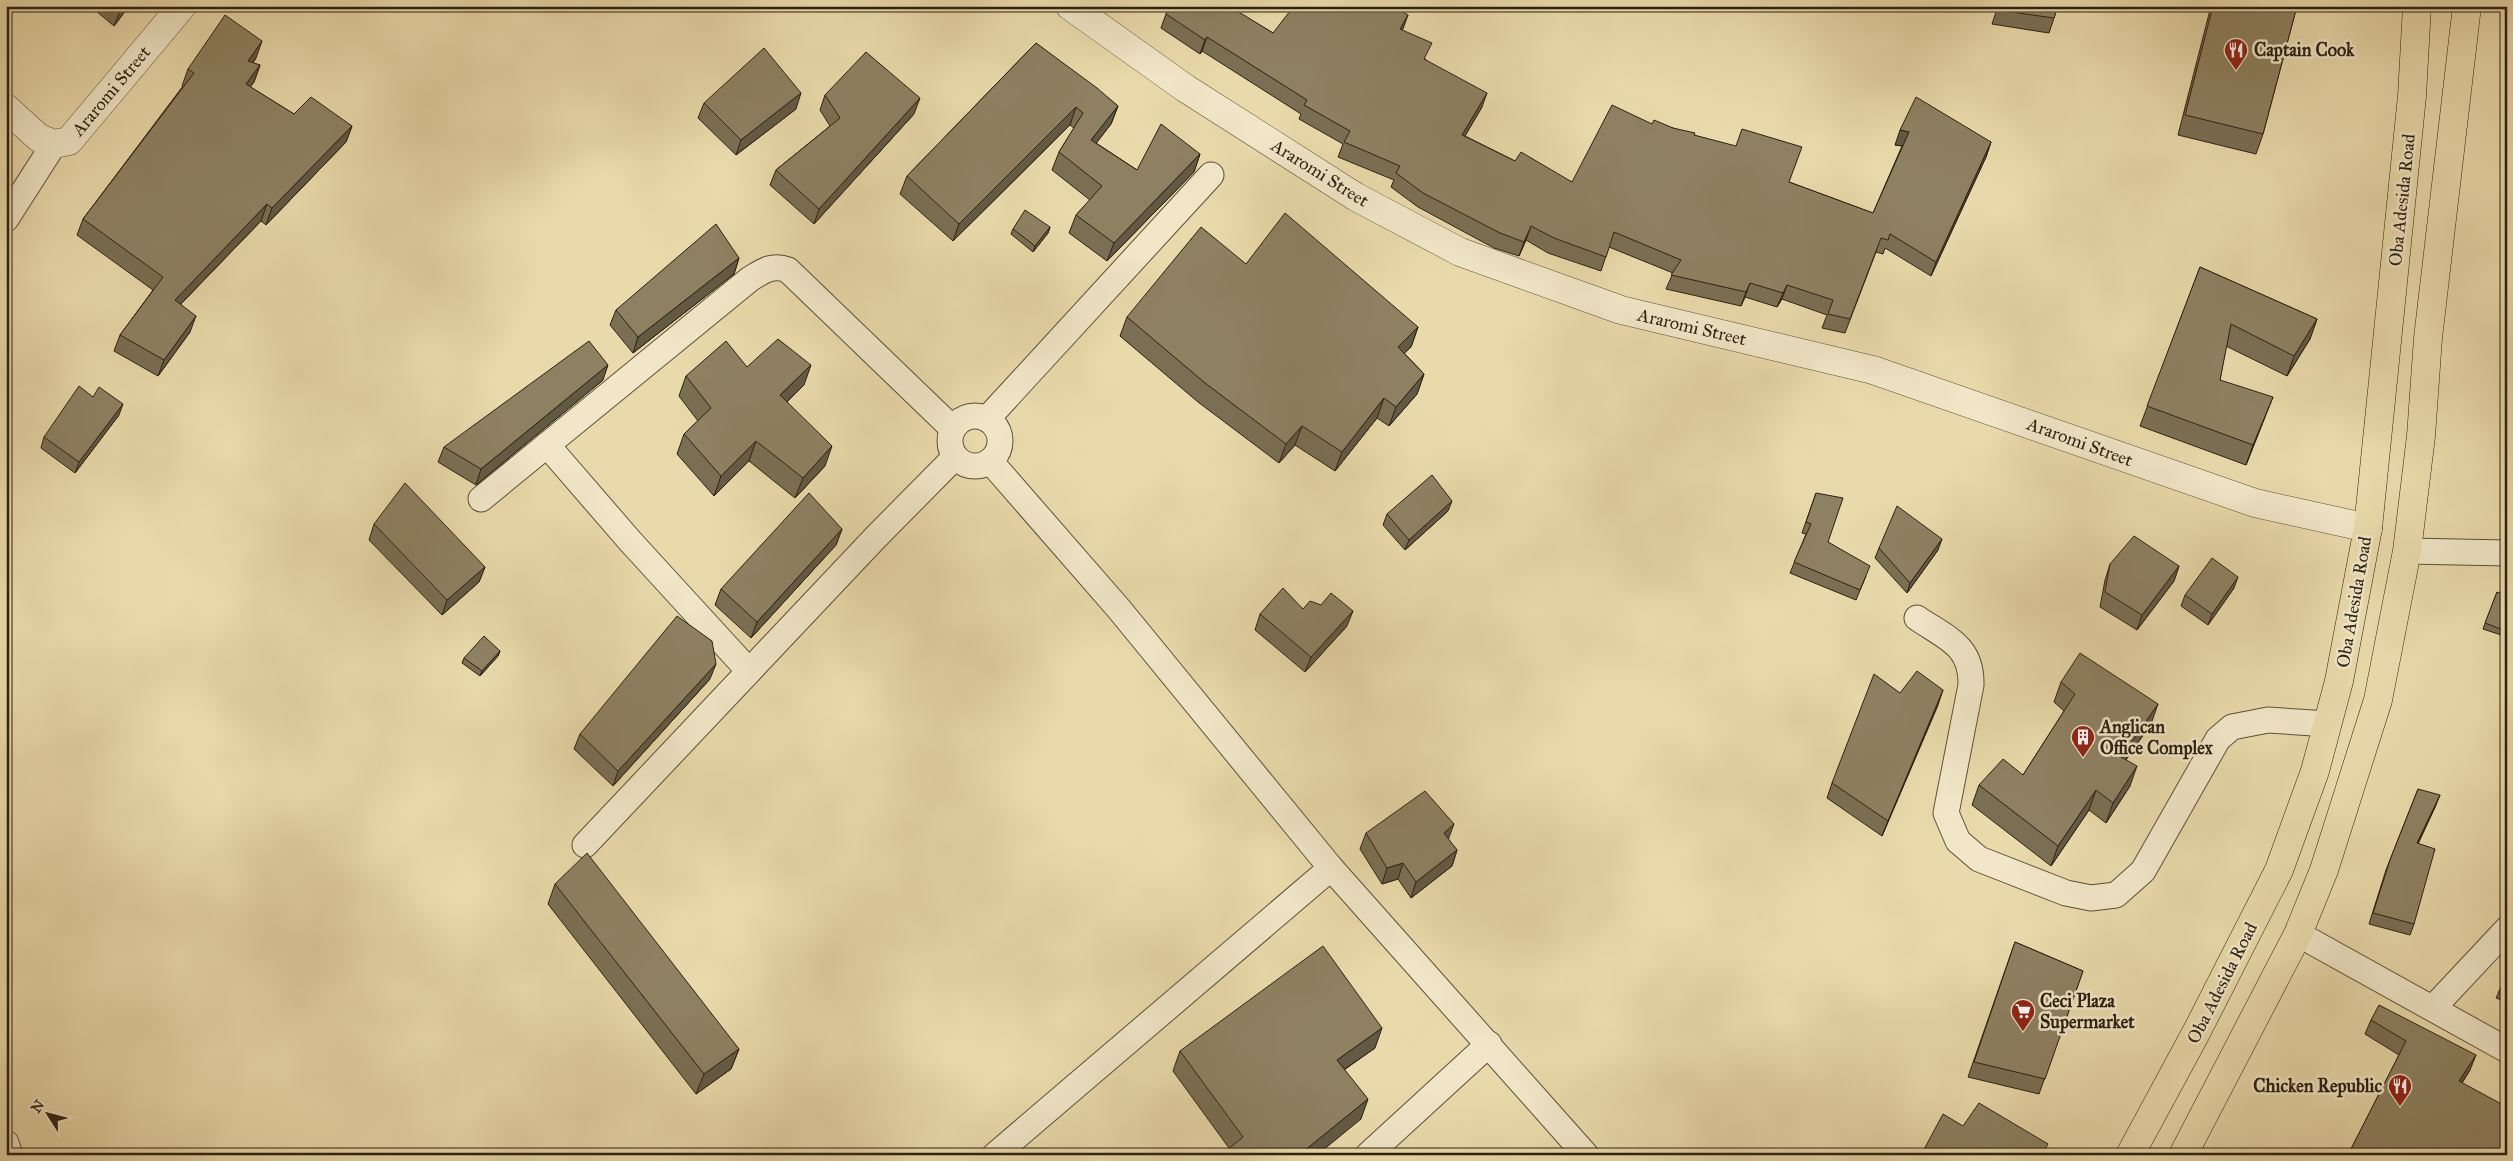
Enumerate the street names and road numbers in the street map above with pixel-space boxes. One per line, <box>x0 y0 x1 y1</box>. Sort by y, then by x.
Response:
street label: Araromi Street <box>66 41 155 141</box>
street label: Oba Adesida Road <box>2384 133 2420 267</box>
street label: Araromi Street <box>1266 134 1373 212</box>
street label: Araromi Street <box>1634 304 1749 350</box>
street label: Araromi Street <box>2023 412 2136 472</box>
street label: Oba Adesida Road <box>2332 535 2376 669</box>
street label: Oba Adesida Road <box>2182 919 2262 1047</box>

